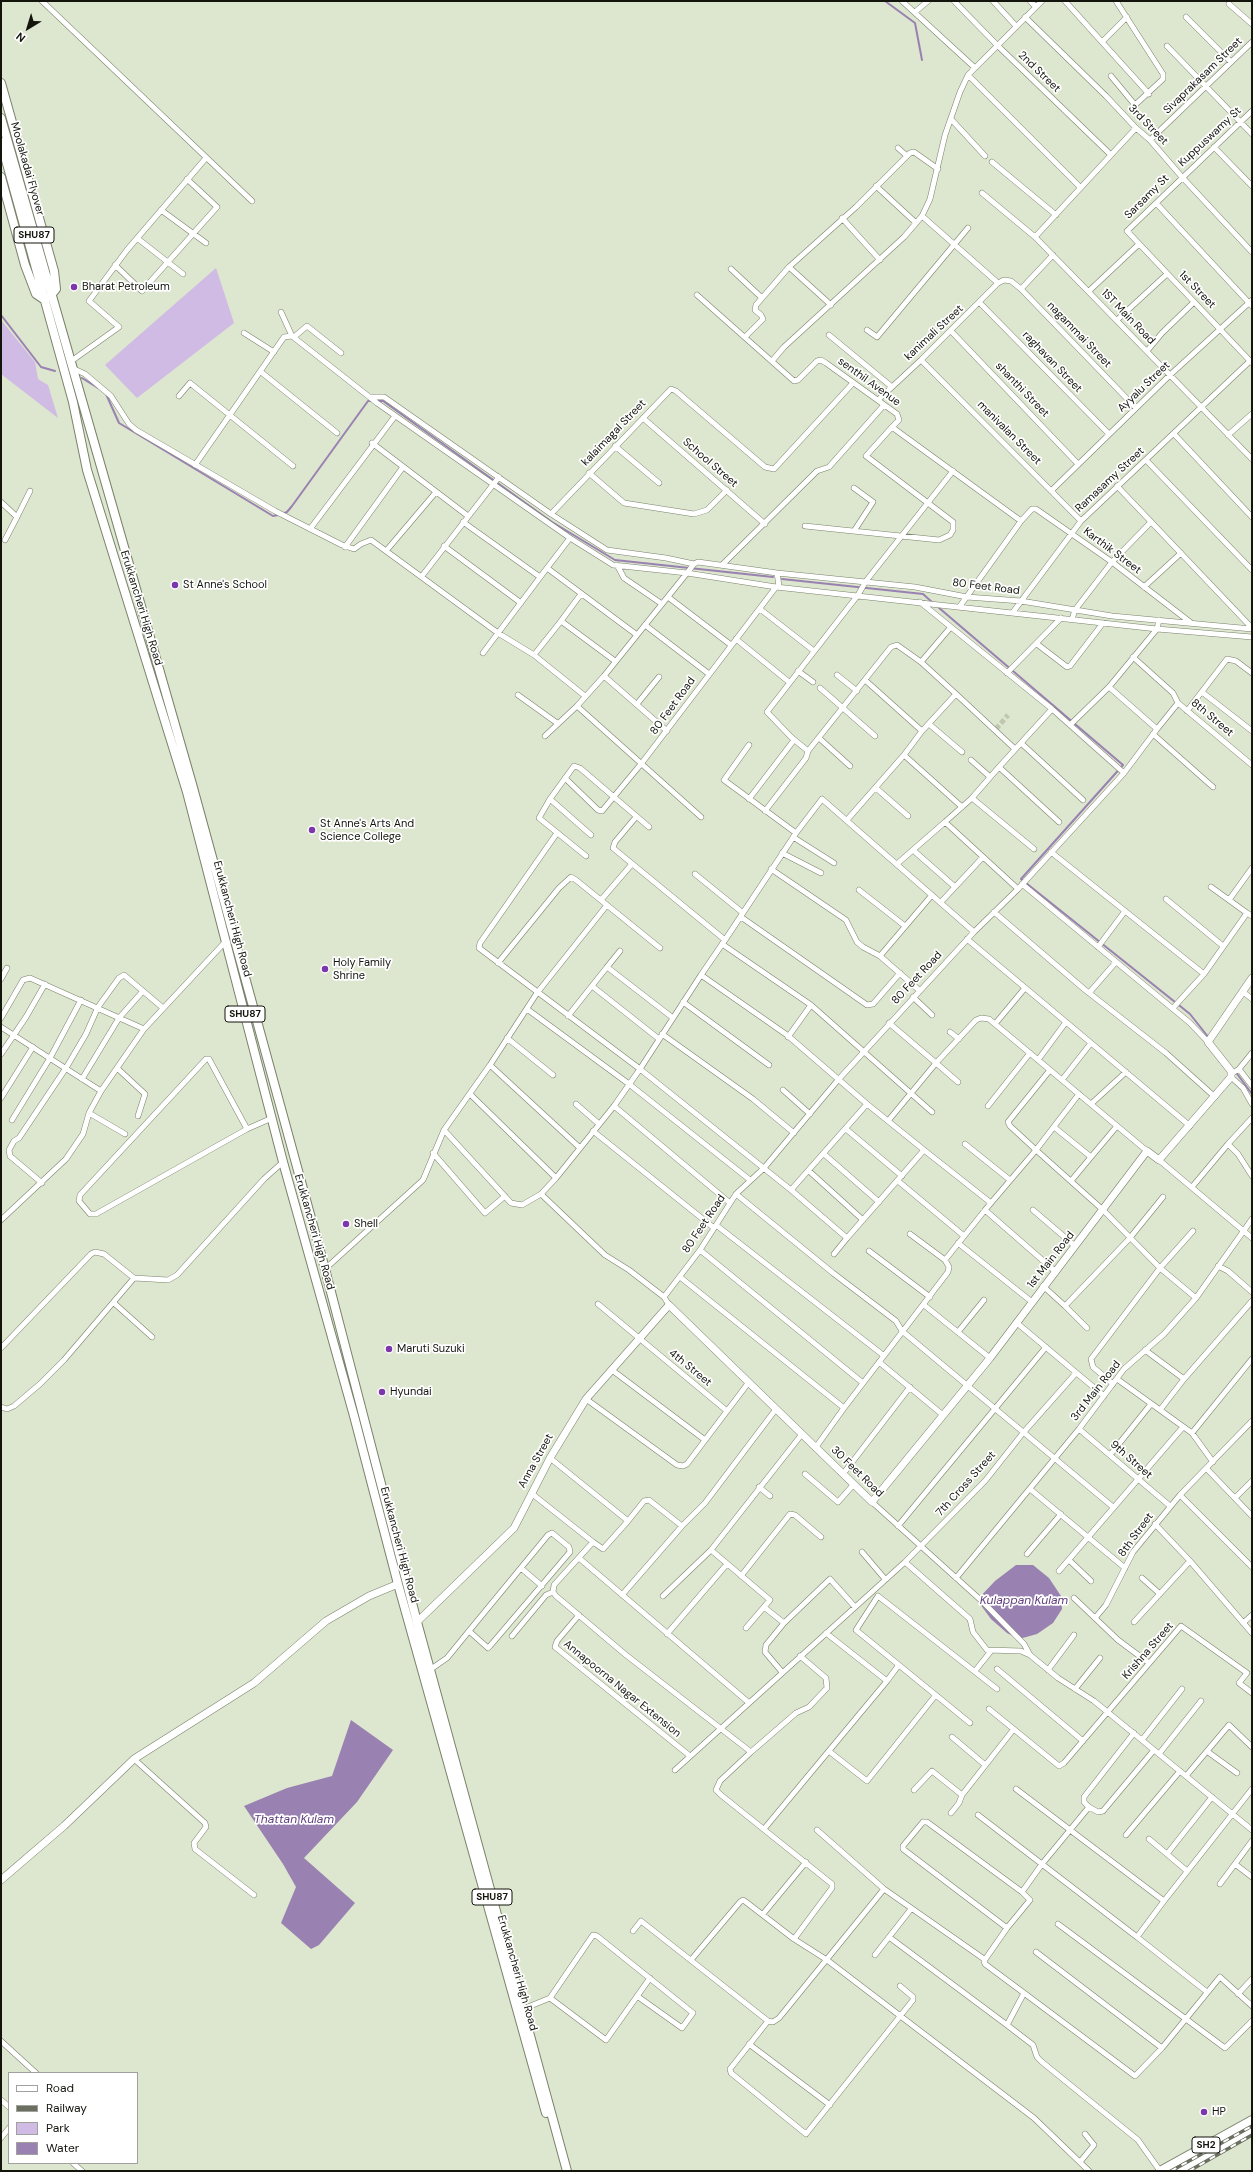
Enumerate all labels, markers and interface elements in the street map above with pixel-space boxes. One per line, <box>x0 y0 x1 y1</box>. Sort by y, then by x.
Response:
north arrow <box>8 8 48 48</box>
text: N <box>13 29 28 45</box>
street label: Sivaprakasam Street <box>1161 35 1245 117</box>
street label: 2nd Street <box>1015 49 1063 95</box>
street label: 3rd Street <box>1125 102 1171 148</box>
street label: Kuppuswamy St <box>1176 104 1244 170</box>
street label: Moolakadai Flyover <box>7 121 47 217</box>
street label: Sarsamy St <box>1122 172 1172 222</box>
road number: SHU87 <box>14 227 54 243</box>
street label: 1st Street <box>1176 268 1218 312</box>
place label: Bharat Petroleum <box>82 280 170 294</box>
marker: Bharat Petroleum <box>69 282 79 292</box>
street label: 1ST Main Road <box>1098 287 1158 347</box>
street label: nagammai Street <box>1044 299 1114 371</box>
street label: kanimali Street <box>902 302 966 364</box>
street label: raghavan Street <box>1019 329 1085 395</box>
street label: senthil Avenue <box>835 355 903 409</box>
street label: Ayyalu Street <box>1115 359 1173 415</box>
street label: shanthi Street <box>992 360 1052 420</box>
street label: kalaimagal Street <box>579 397 649 469</box>
street label: manivalan Street <box>974 398 1044 468</box>
street label: School Street <box>680 436 740 490</box>
street label: Ramasamy Street <box>1073 445 1147 515</box>
street label: Karthik Street <box>1080 525 1144 577</box>
street label: Erukkancheri High Road <box>117 549 165 667</box>
street label: 80 Feet Road <box>951 576 1021 598</box>
place label: St Anne's School <box>183 578 267 592</box>
marker: St Anne's School <box>170 580 180 590</box>
street label: 80 Feet Road <box>648 675 698 737</box>
street label: 8th Street <box>1188 696 1236 740</box>
place label: St Anne's Arts And Science College <box>320 817 414 843</box>
marker: St Anne's Arts And Science College <box>307 825 317 835</box>
street label: Erukkancheri High Road <box>210 860 254 978</box>
street label: 80 Feet Road <box>889 949 945 1007</box>
place label: Holy Family Shrine <box>333 956 391 982</box>
marker: Holy Family Shrine <box>320 964 330 974</box>
road number: SHU87 <box>225 1006 265 1022</box>
street label: Erukkancheri High Road <box>291 1173 337 1291</box>
street label: 80 Feet Road <box>680 1192 728 1256</box>
place label: Shell <box>354 1217 378 1231</box>
marker: Shell <box>341 1219 351 1229</box>
street label: 1st Main Road <box>1025 1229 1077 1291</box>
place label: Maruti Suzuki <box>397 1342 465 1356</box>
marker: Maruti Suzuki <box>384 1344 394 1354</box>
street label: 4th Street <box>666 1347 714 1389</box>
street label: 3rd Main Road <box>1068 1358 1124 1424</box>
place label: Hyundai <box>390 1385 432 1399</box>
marker: Hyundai <box>377 1387 387 1397</box>
street label: Anna Street <box>516 1432 556 1490</box>
street label: 9th Street <box>1107 1438 1155 1482</box>
street label: 30 Feet Road <box>828 1444 886 1500</box>
street label: 7th Cross Street <box>933 1449 999 1519</box>
street label: Erukkancheri High Road <box>377 1486 421 1604</box>
street label: 8th Street <box>1116 1510 1156 1560</box>
water label: Kulappan Kulam <box>980 1594 1068 1608</box>
street label: Krishna Street <box>1120 1620 1176 1682</box>
street label: Annapoorna Nagar Extension <box>561 1638 683 1740</box>
water label: Thattan Kulam <box>254 1813 334 1827</box>
road number: SHU87 <box>472 1889 512 1905</box>
street label: Erukkancheri High Road <box>494 1914 540 2032</box>
legend <box>8 2072 138 2164</box>
text: Road <box>46 2080 74 2096</box>
text: Railway <box>46 2100 87 2116</box>
place label: HP <box>1212 2105 1226 2119</box>
marker: HP <box>1199 2107 1209 2117</box>
text: Park <box>46 2120 70 2136</box>
road number: SH2 <box>1192 2137 1220 2153</box>
text: Water <box>46 2140 79 2156</box>

